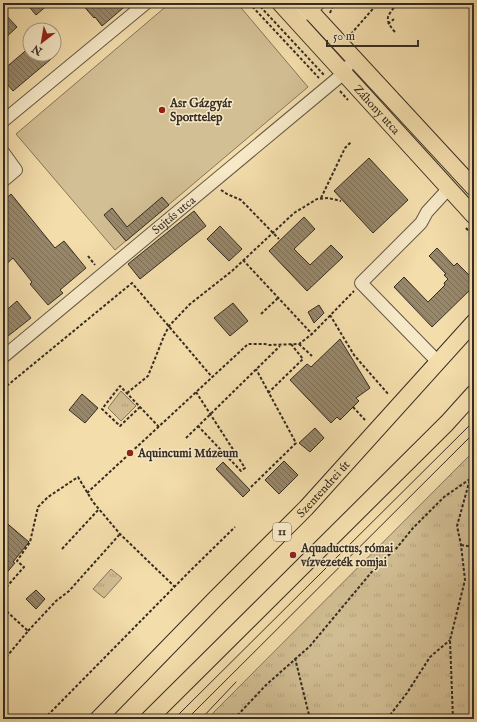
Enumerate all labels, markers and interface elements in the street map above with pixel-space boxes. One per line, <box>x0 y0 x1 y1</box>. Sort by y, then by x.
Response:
north arrow <box>22 22 62 62</box>
scale bar <box>327 22 418 48</box>
text: 50 m <box>333 29 355 44</box>
text: N <box>29 41 46 59</box>
street label: Záhony utca <box>351 82 404 138</box>
place label: Asr Gázgyár Sporttelep <box>169 96 233 126</box>
marker: Asr Gázgyár Sporttelep <box>157 105 167 115</box>
street label: Sujtás utca <box>149 192 199 237</box>
place label: Aquincumi Múzeum <box>137 446 239 462</box>
marker: Aquincumi Múzeum <box>125 448 135 458</box>
street label: Szentendrei út <box>293 457 353 521</box>
road number: 11 <box>273 523 291 541</box>
place label: Aquaductus, római vízvezeték romjai <box>300 541 394 571</box>
marker: Aquaductus, római vízvezeték romjai <box>288 550 298 560</box>

